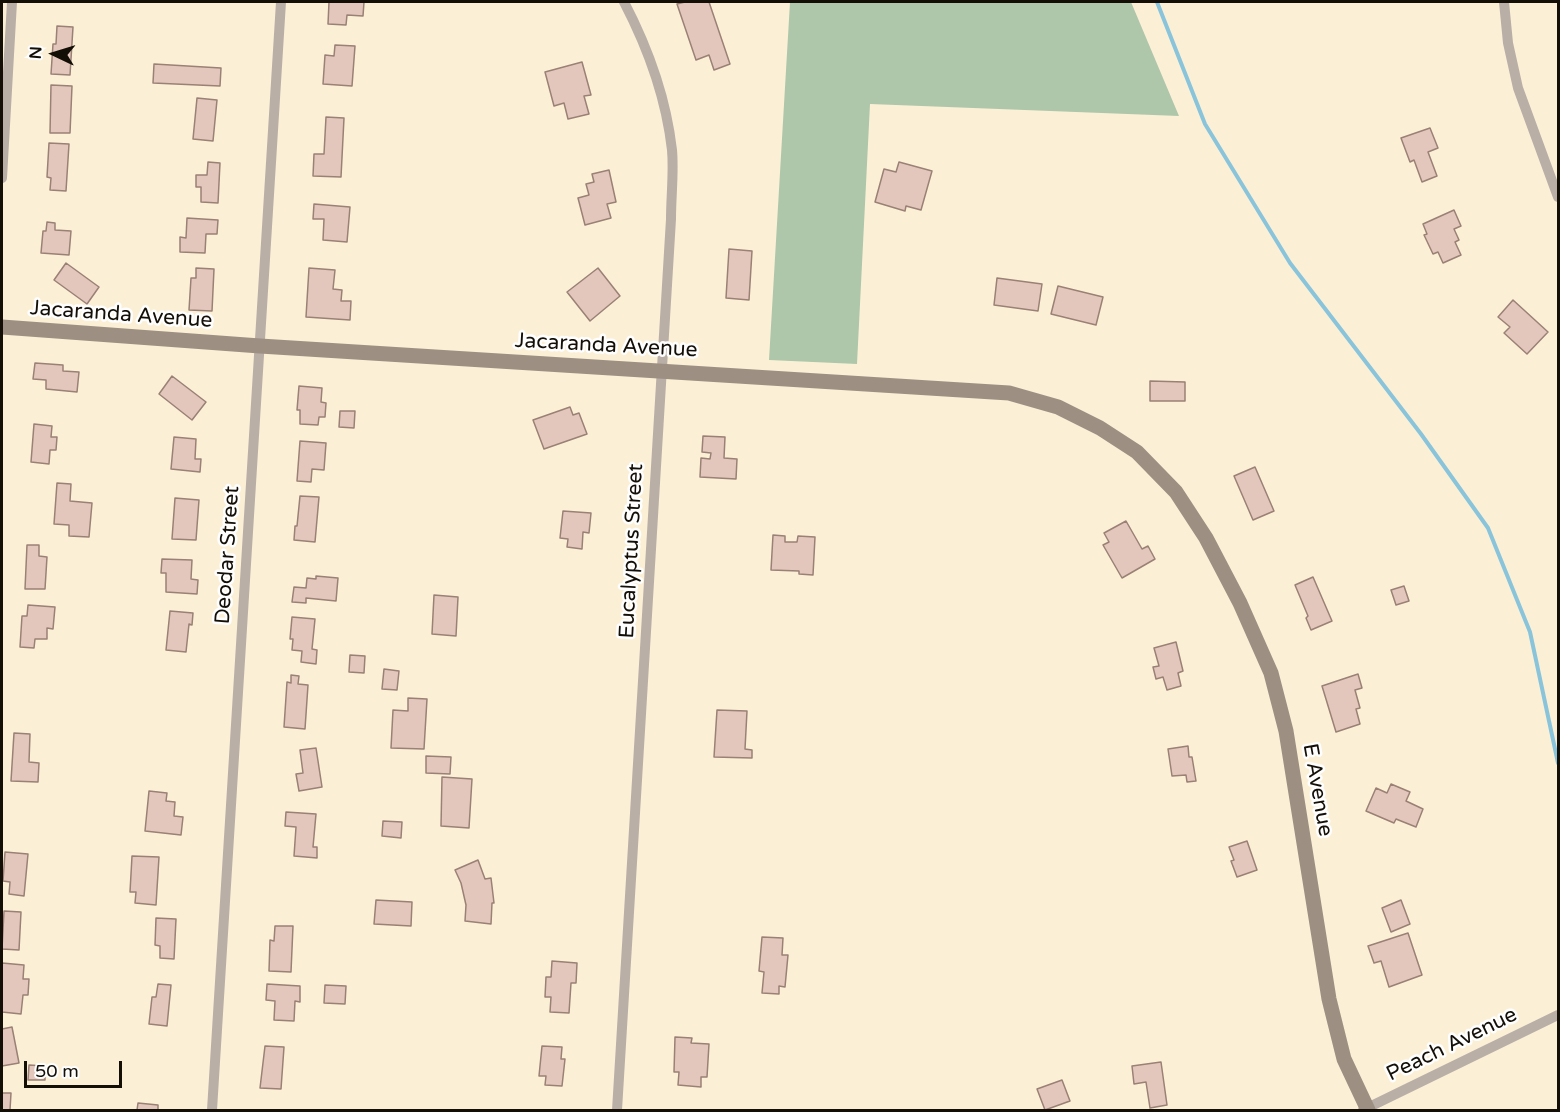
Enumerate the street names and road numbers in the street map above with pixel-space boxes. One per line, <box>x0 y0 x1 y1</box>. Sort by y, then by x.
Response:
street label: Jacaranda Avenue <box>29 296 213 334</box>
street label: Jacaranda Avenue <box>514 329 698 363</box>
street label: Eucalyptus Street <box>615 463 649 639</box>
street label: Deodar Street <box>211 485 245 625</box>
street label: E Avenue <box>1296 742 1338 838</box>
street label: Peach Avenue <box>1383 1003 1521 1087</box>

